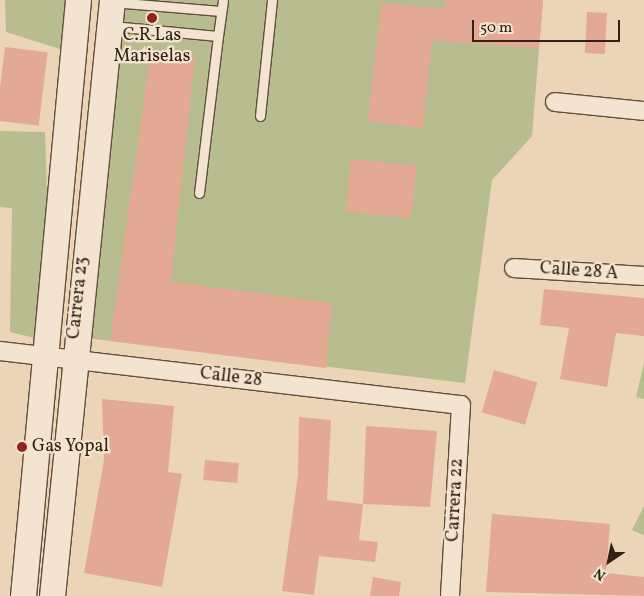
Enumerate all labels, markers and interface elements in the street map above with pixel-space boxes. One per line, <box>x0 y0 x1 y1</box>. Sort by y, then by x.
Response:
scale bar <box>474 10 622 42</box>
marker: C.R Las Mariselas <box>146 12 158 24</box>
text: 50 m <box>480 18 512 39</box>
place label: C.R Las Mariselas <box>114 26 190 68</box>
street label: Carrera 23 <box>64 256 94 340</box>
street label: Calle 28 A <box>539 258 619 286</box>
street label: Calle 28 <box>199 363 263 393</box>
place label: Gas Yopal <box>32 436 109 458</box>
marker: Gas Yopal <box>16 441 28 453</box>
street label: Carrera 22 <box>443 458 469 542</box>
north arrow <box>584 536 634 586</box>
text: N <box>591 563 610 585</box>

